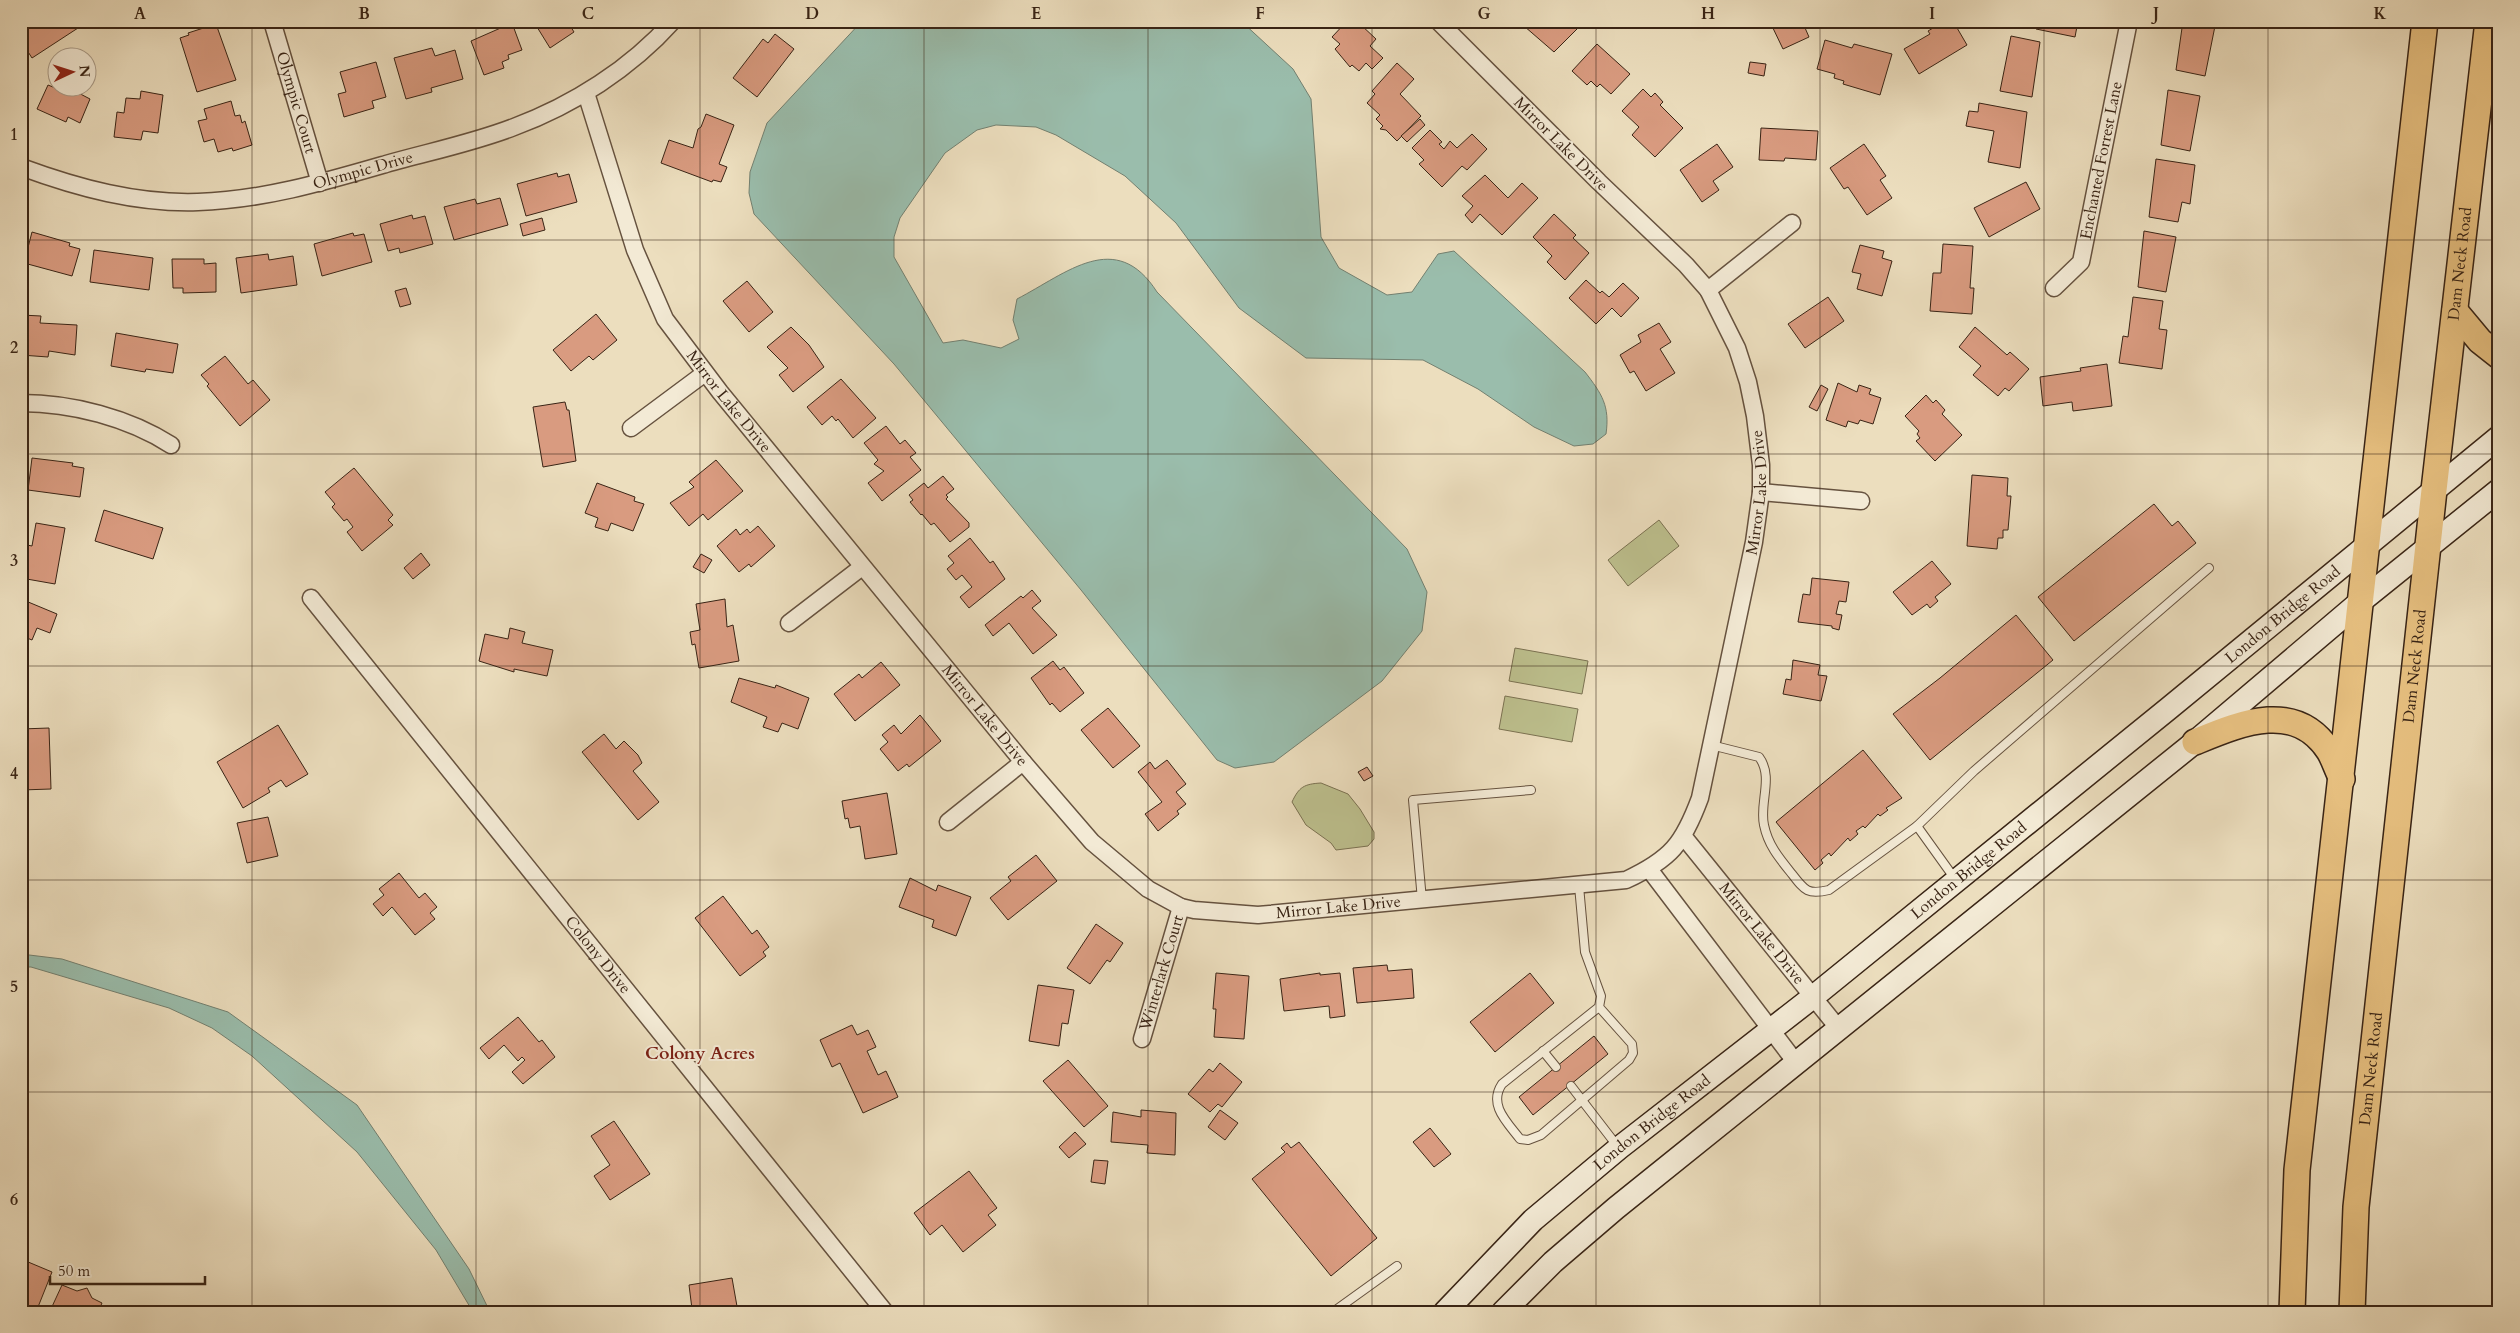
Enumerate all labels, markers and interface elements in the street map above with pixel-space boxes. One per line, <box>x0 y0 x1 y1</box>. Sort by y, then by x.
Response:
text: A <box>134 3 146 25</box>
text: B <box>358 3 370 25</box>
text: C <box>582 3 594 25</box>
text: D <box>805 3 819 25</box>
text: E <box>1031 3 1041 25</box>
text: F <box>1255 3 1265 25</box>
text: G <box>1477 3 1491 25</box>
text: H <box>1701 3 1715 25</box>
text: I <box>1929 3 1935 25</box>
text: J <box>2151 3 2159 25</box>
text: K <box>2374 3 2387 25</box>
north arrow <box>48 48 98 98</box>
street label: Olympic Court <box>271 49 322 156</box>
text: N <box>75 64 94 78</box>
street label: Enchanted Forrest Lane <box>2075 80 2128 241</box>
street label: Mirror Lake Drive <box>1509 92 1613 196</box>
text: 1 <box>10 124 18 146</box>
street label: Olympic Drive <box>310 146 415 195</box>
street label: Dam Neck Road <box>2443 205 2478 322</box>
text: 2 <box>10 337 18 359</box>
street label: Mirror Lake Drive <box>681 346 776 457</box>
street label: Mirror Lake Drive <box>1741 429 1772 557</box>
text: 3 <box>10 550 18 572</box>
street label: London Bridge Road <box>2220 560 2346 669</box>
street label: Dam Neck Road <box>2398 608 2432 724</box>
street label: Mirror Lake Drive <box>936 660 1033 771</box>
text: 4 <box>10 763 18 785</box>
street label: London Bridge Road <box>1906 817 2032 924</box>
street label: Mirror Lake Drive <box>1714 878 1810 989</box>
street label: Mirror Lake Drive <box>1275 890 1402 924</box>
street label: Colony Drive <box>560 911 636 999</box>
street label: Winterlark Court <box>1134 912 1189 1034</box>
text: 5 <box>10 976 18 998</box>
street label: Dam Neck Road <box>2354 1011 2388 1127</box>
district label: Colony Acres <box>645 1041 755 1066</box>
street label: London Bridge Road <box>1589 1069 1716 1176</box>
text: 6 <box>10 1189 18 1211</box>
scale bar <box>50 1253 205 1285</box>
text: 50 m <box>58 1261 90 1281</box>

